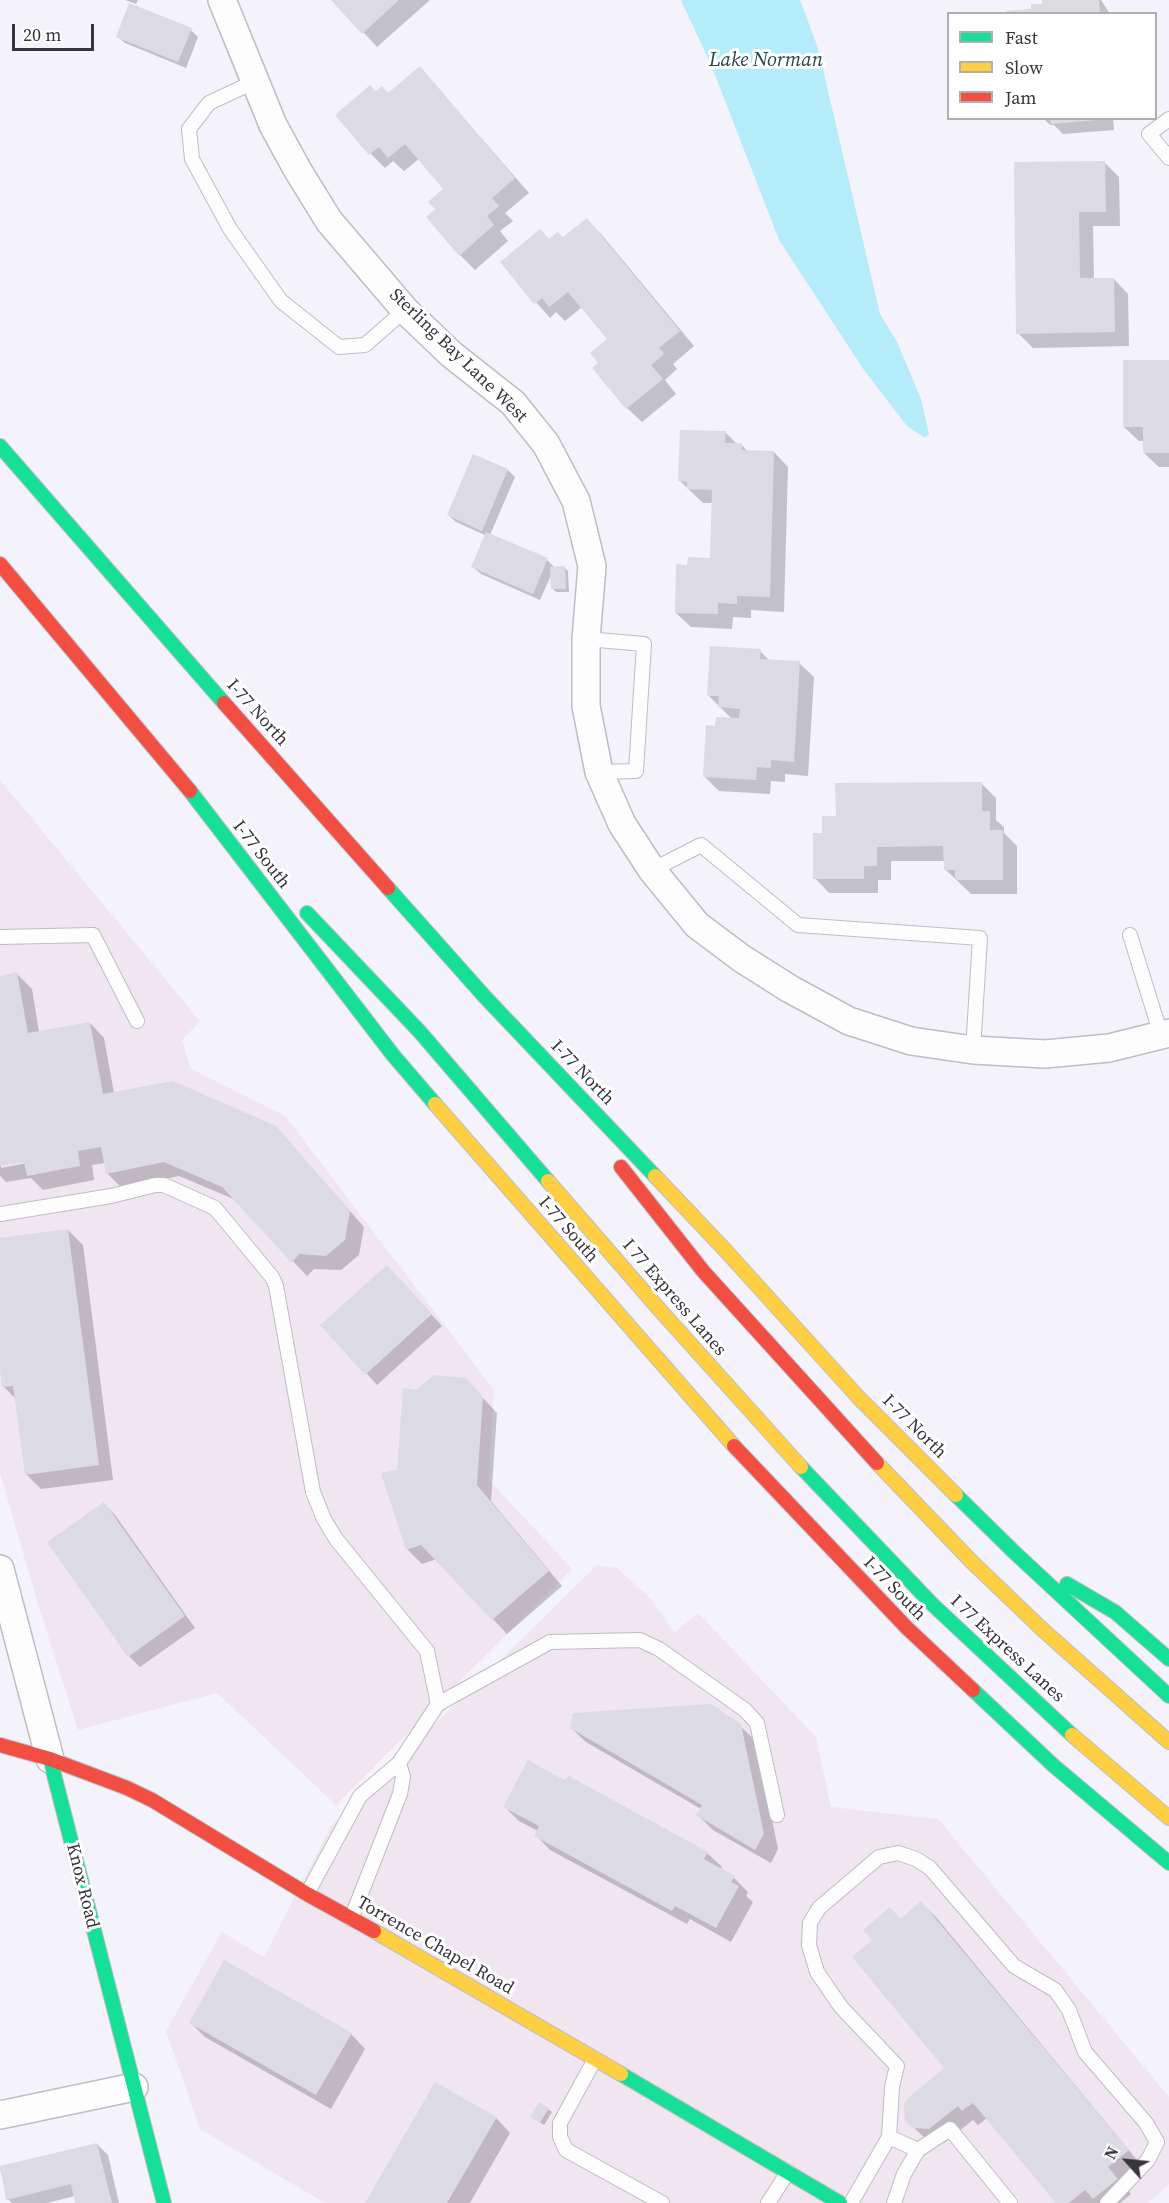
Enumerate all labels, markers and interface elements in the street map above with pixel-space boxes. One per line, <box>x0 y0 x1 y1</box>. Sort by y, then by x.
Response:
scale bar <box>15 12 98 50</box>
legend <box>947 12 1157 120</box>
text: 20 m <box>23 22 61 47</box>
text: Fast <box>1005 25 1038 50</box>
water label: Lake Norman <box>709 49 823 73</box>
text: Slow <box>1005 55 1043 80</box>
text: Jam <box>1005 85 1037 110</box>
street label: Sterling Bay Lane West <box>385 285 531 427</box>
street label: I-77 North <box>222 675 292 751</box>
street label: I-77 South <box>228 817 294 893</box>
street label: I-77 North <box>546 1036 618 1110</box>
street label: I-77 South <box>533 1193 603 1267</box>
street label: I 77 Express Lanes <box>617 1235 731 1361</box>
street label: I-77 North <box>877 1390 951 1464</box>
street label: I-77 South <box>858 1553 930 1625</box>
street label: I 77 Express Lanes <box>946 1591 1068 1707</box>
street label: Knox Road <box>61 1841 103 1931</box>
street label: Torrence Chapel Road <box>353 1892 517 2000</box>
north arrow <box>1097 2131 1157 2191</box>
text: N <box>1099 2143 1123 2163</box>

